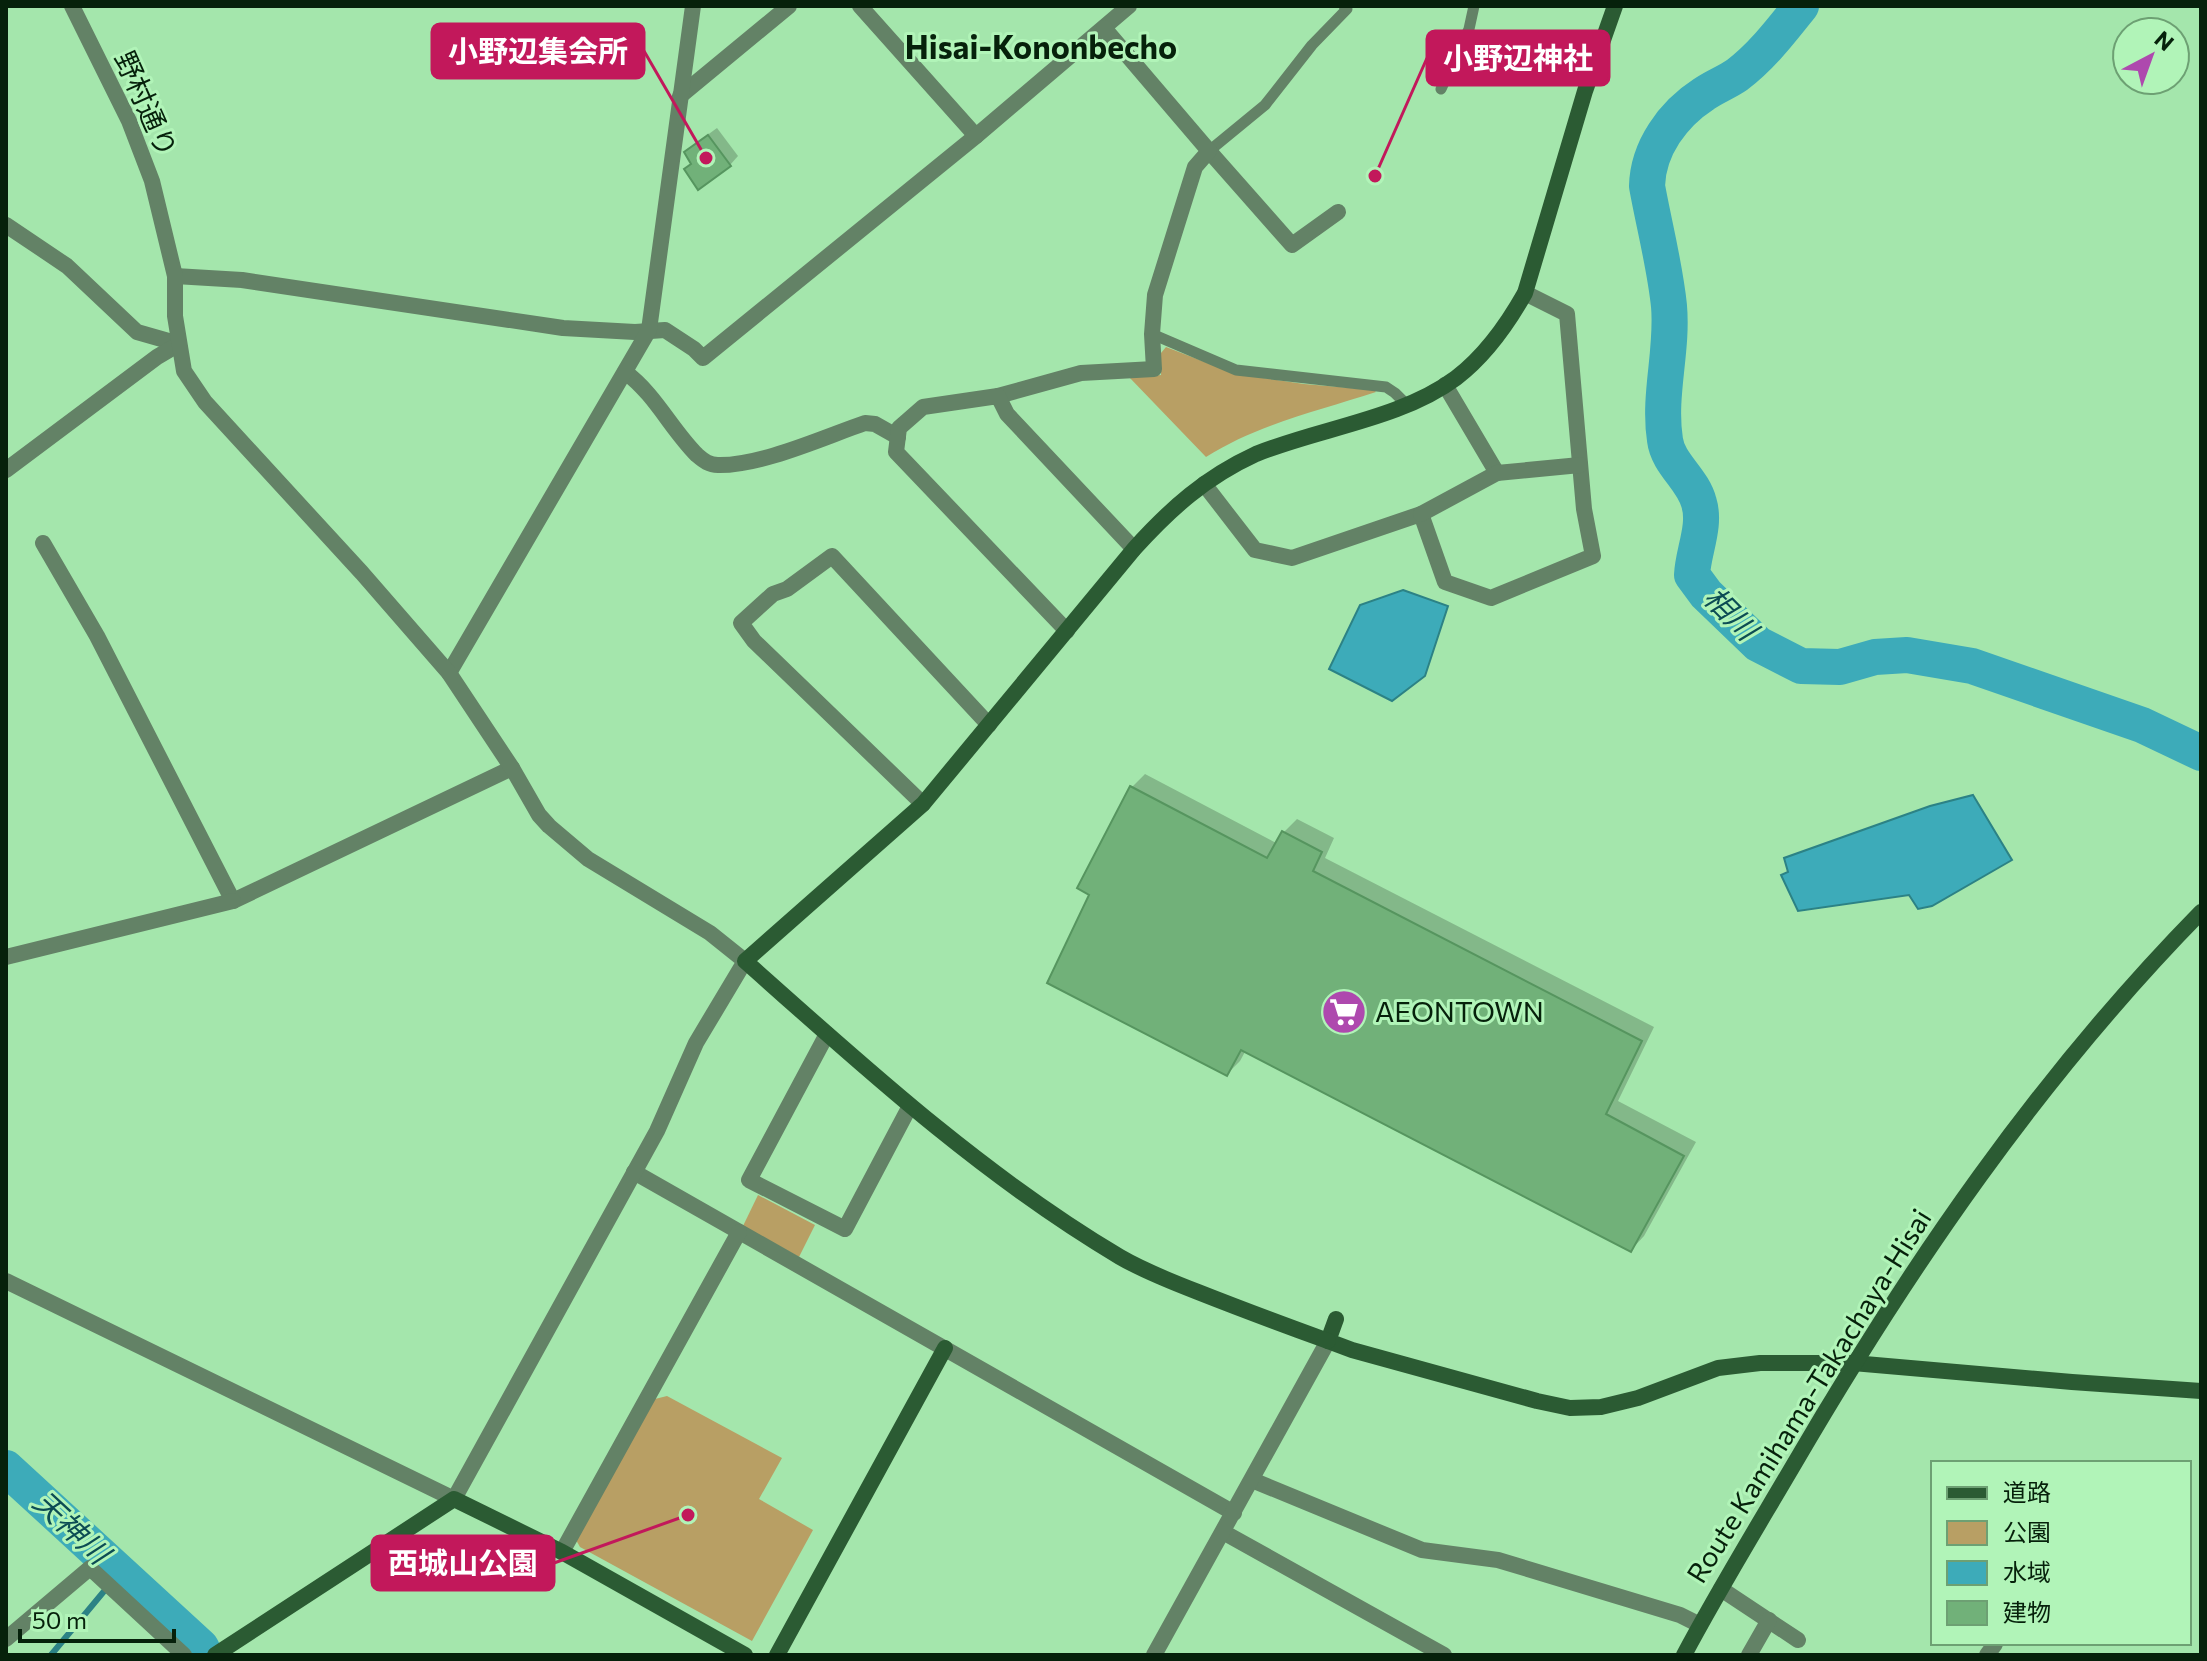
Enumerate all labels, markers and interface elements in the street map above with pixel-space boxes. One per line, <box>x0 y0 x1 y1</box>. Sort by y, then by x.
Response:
north arrow <box>2111 16 2191 96</box>
callout: 小野辺集会所 <box>432 24 644 78</box>
text: N <box>2149 25 2180 56</box>
district label: Hisai-Kononbecho <box>905 26 1177 66</box>
text: 小野辺集会所 <box>448 31 628 68</box>
callout: 小野辺神社 <box>1427 31 1609 85</box>
text: 小野辺神社 <box>1443 38 1593 75</box>
street label: 野村通り <box>109 46 185 162</box>
water label: 相川 <box>1697 578 1768 649</box>
supermarket icon: AEONTOWN <box>1320 988 1368 1036</box>
place label: AEONTOWN <box>1375 994 1544 1028</box>
street label: Route Kamihama-Takachaya-Hisai <box>1679 1202 1938 1589</box>
legend <box>1931 1461 2191 1645</box>
text: 道路 <box>2003 1477 2051 1506</box>
water label: 天神川 <box>27 1482 120 1572</box>
text: 公園 <box>2003 1517 2051 1546</box>
callout: 西城山公園 <box>372 1536 554 1590</box>
text: 西城山公園 <box>388 1543 538 1580</box>
text: 水域 <box>2003 1557 2051 1586</box>
scale bar <box>20 1593 174 1643</box>
text: 建物 <box>2003 1597 2051 1626</box>
text: 50 m <box>32 1605 87 1634</box>

